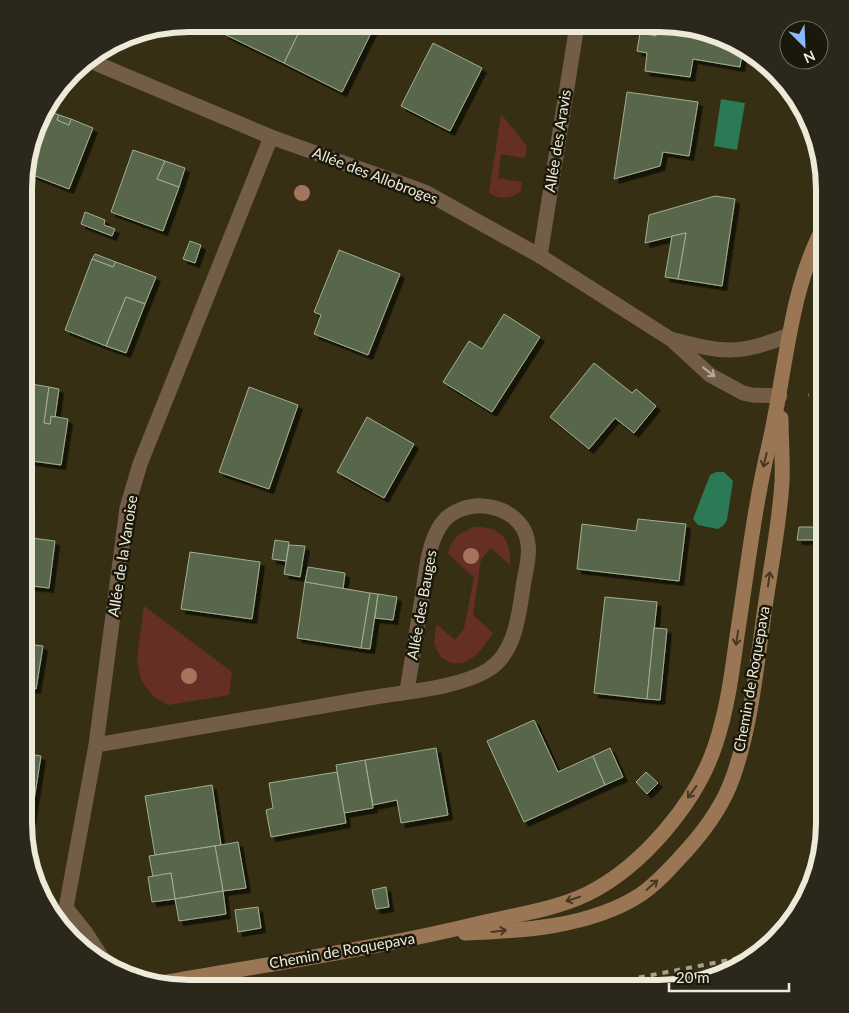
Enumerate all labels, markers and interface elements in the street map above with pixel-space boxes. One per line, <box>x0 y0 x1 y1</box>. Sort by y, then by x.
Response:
north arrow <box>779 20 829 70</box>
text: N <box>801 47 818 67</box>
street label: Allée des Aravis <box>540 88 574 193</box>
street label: Allée des Allobroges <box>310 143 441 207</box>
one-way arrow <box>702 367 715 378</box>
one-way arrow <box>760 452 769 468</box>
street label: Allée de la Vanoise <box>104 494 141 618</box>
street label: Allée des Bauges <box>403 549 440 661</box>
one-way arrow <box>764 572 774 588</box>
street label: Chemin de Roquepava <box>729 605 773 753</box>
one-way arrow <box>732 630 742 646</box>
one-way arrow <box>687 785 697 799</box>
one-way arrow <box>645 879 658 890</box>
one-way arrow <box>566 895 582 904</box>
one-way arrow <box>491 926 507 936</box>
street label: Chemin de Roquepava <box>268 928 416 972</box>
scale bar <box>669 960 789 992</box>
text: 20 m <box>676 968 710 986</box>

